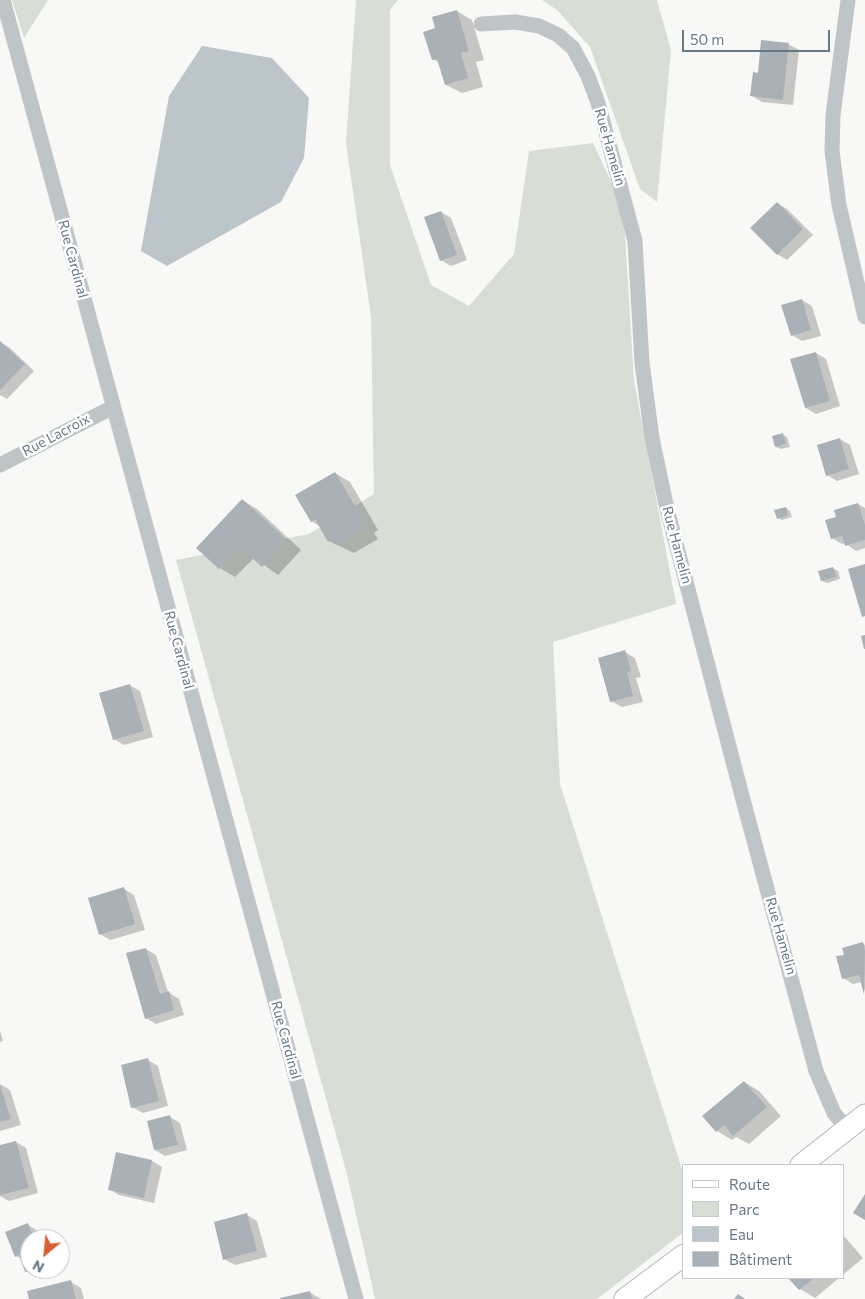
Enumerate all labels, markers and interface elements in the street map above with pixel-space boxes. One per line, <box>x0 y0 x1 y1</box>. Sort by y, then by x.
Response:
scale bar <box>685 20 832 52</box>
text: 50 m <box>690 30 724 48</box>
street label: Rue Hamelin <box>591 106 629 188</box>
street label: Rue Cardinal <box>55 218 91 300</box>
street label: Rue Lacroix <box>19 410 93 460</box>
street label: Rue Hamelin <box>659 504 695 586</box>
street label: Rue Cardinal <box>161 609 197 691</box>
street label: Rue Hamelin <box>762 895 800 977</box>
street label: Rue Cardinal <box>268 999 304 1081</box>
legend <box>682 1164 845 1279</box>
text: Route <box>729 1175 770 1193</box>
text: Parc <box>729 1200 759 1218</box>
text: Eau <box>729 1225 754 1243</box>
north arrow <box>20 1229 70 1279</box>
text: Bâtiment <box>729 1250 792 1268</box>
text: N <box>30 1257 47 1277</box>

